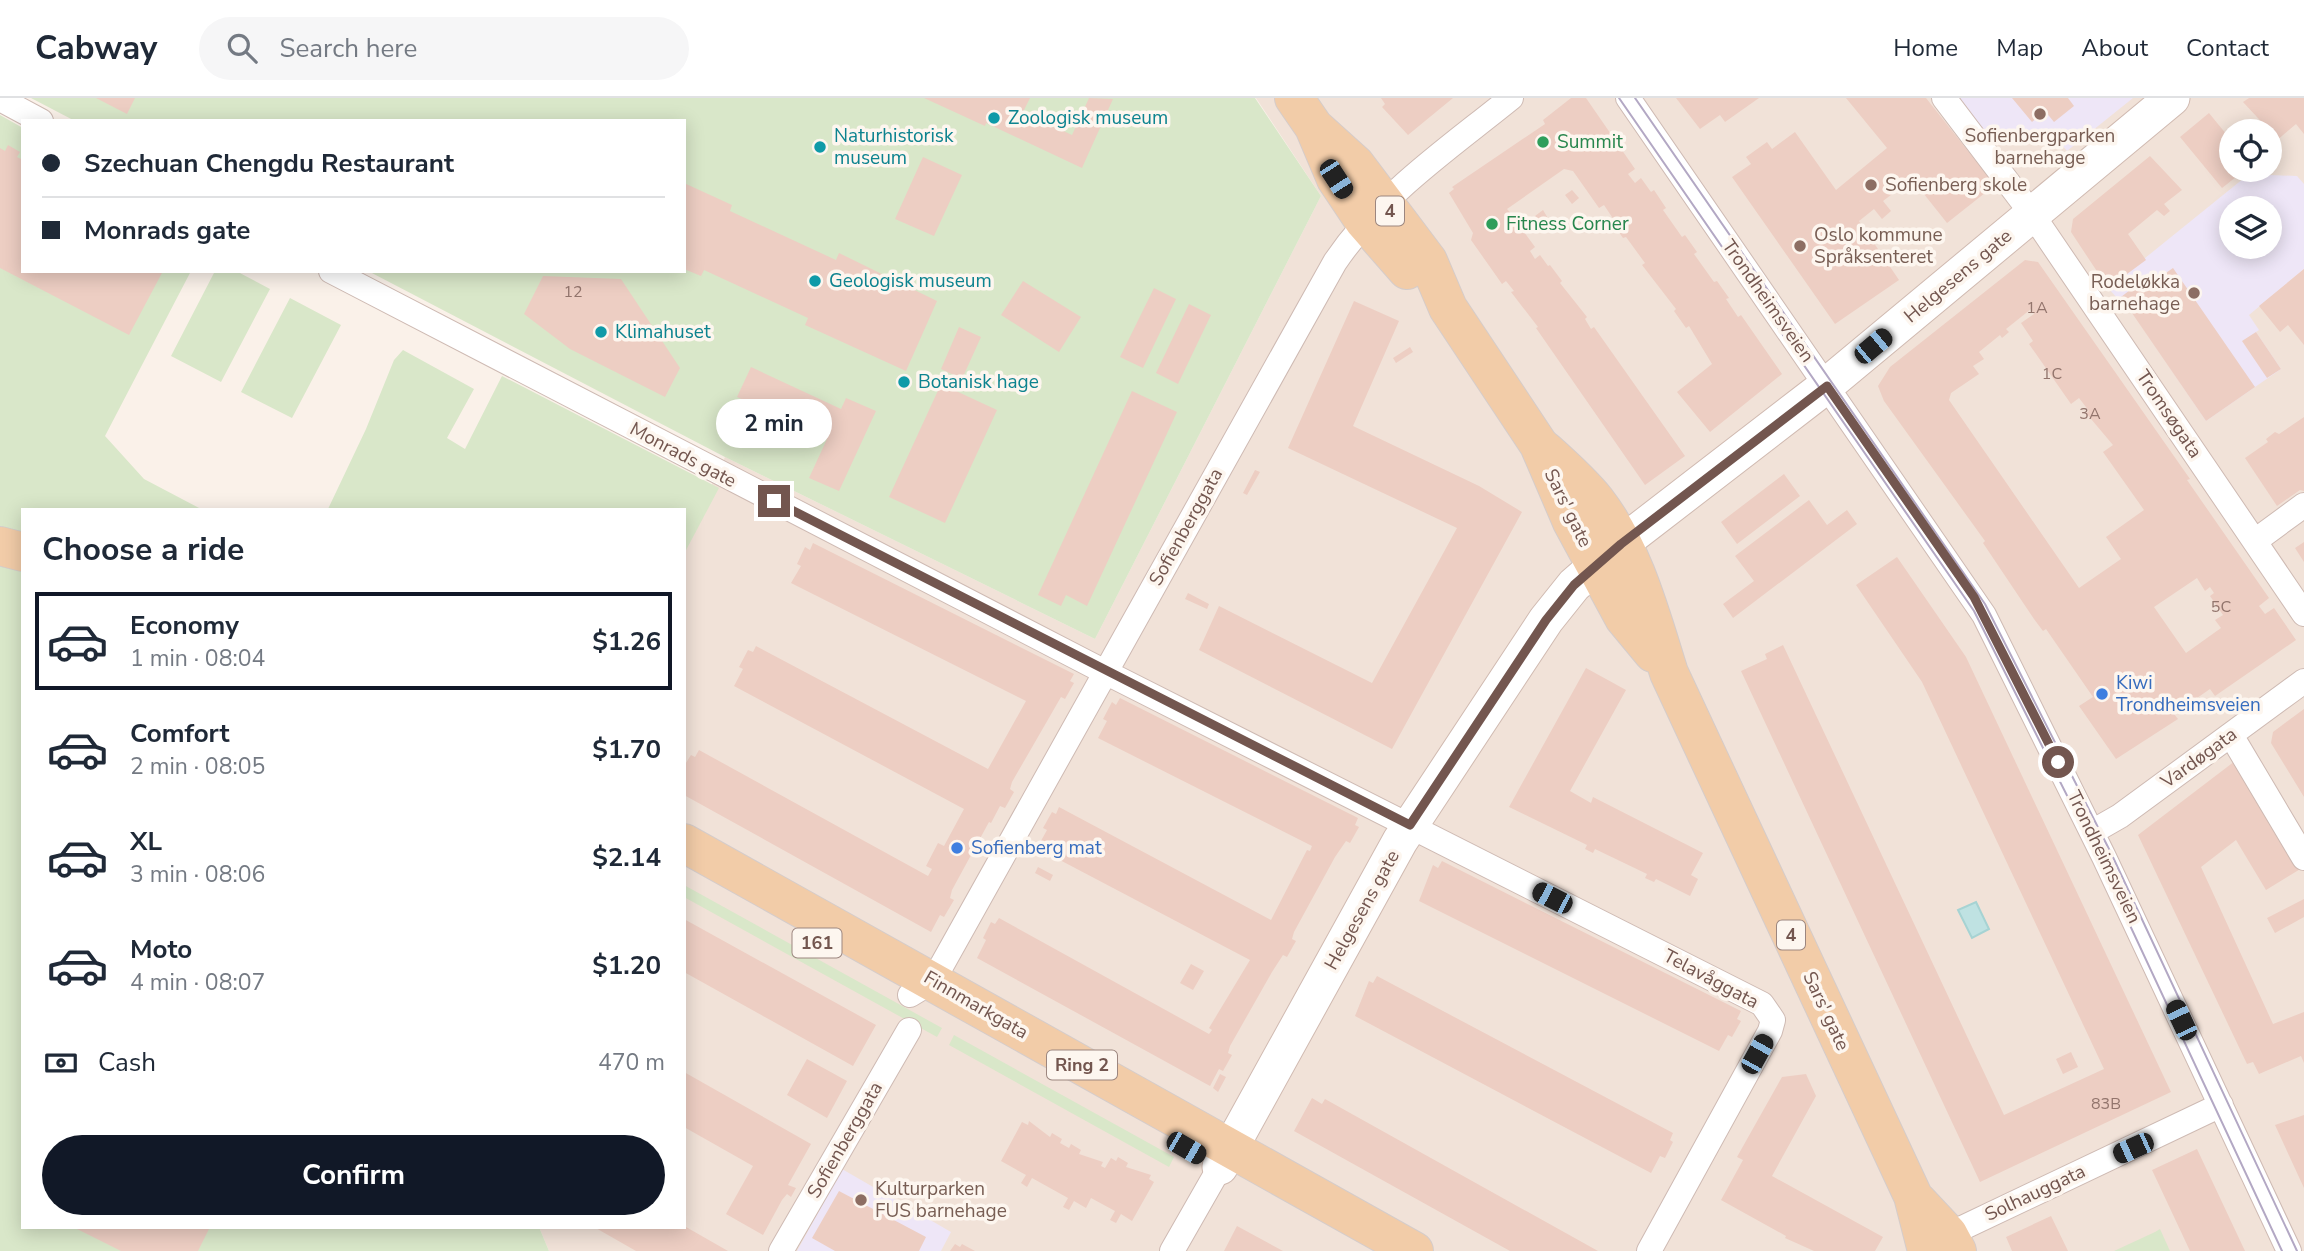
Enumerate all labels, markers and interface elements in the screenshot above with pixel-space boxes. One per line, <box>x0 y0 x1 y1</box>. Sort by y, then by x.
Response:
search box <box>199 17 689 80</box>
text: Cabway <box>35 26 157 71</box>
icon: search <box>223 29 261 67</box>
text: Search here <box>279 31 417 66</box>
text: Home <box>1893 32 1958 64</box>
text: Map <box>1996 32 2043 64</box>
text: About <box>2081 32 2148 64</box>
text: Contact <box>2186 32 2269 64</box>
place label: Zoologisk museum <box>1008 105 1168 131</box>
marker: Sofienbergparken barnehage <box>2032 106 2048 122</box>
marker: Zoologisk museum <box>986 110 1002 126</box>
map controls <box>2219 119 2282 259</box>
button: locate <box>2219 119 2282 182</box>
place label: Naturhistorisk museum <box>834 123 954 171</box>
place label: Sofienbergparken barnehage <box>1965 123 2115 171</box>
place label: Summit <box>1557 129 1623 155</box>
marker: Summit <box>1535 134 1551 150</box>
marker: Naturhistorisk museum <box>812 139 828 155</box>
text: Szechuan Chengdu Restaurant <box>84 146 454 181</box>
car <box>1316 156 1357 202</box>
place label: Sofienberg skole <box>1885 172 2027 198</box>
marker: Sofienberg skole <box>1863 177 1879 193</box>
road number: 4 <box>1376 196 1404 226</box>
button: layers <box>2219 196 2282 259</box>
place label: Fitness Corner <box>1506 211 1629 237</box>
text: Monrads gate <box>84 213 250 248</box>
marker: Fitness Corner <box>1484 216 1500 232</box>
place label: Oslo kommune Språksenteret <box>1814 222 1943 270</box>
street label: Helgesens gate <box>1899 223 2017 329</box>
street label: Trondheimsveien <box>1716 234 1820 368</box>
marker: Oslo kommune Språksenteret <box>1792 238 1808 254</box>
place label: Geologisk museum <box>829 268 992 294</box>
place label: Rodeløkka barnehage <box>2089 269 2180 317</box>
marker: Geologisk museum <box>807 273 823 289</box>
house number: 12 <box>563 281 583 303</box>
marker: Rodeløkka barnehage <box>2186 285 2202 301</box>
house number: 1A <box>2026 297 2048 319</box>
place label: Klimahuset <box>615 319 711 345</box>
marker: Klimahuset <box>593 324 609 340</box>
car <box>1851 324 1896 368</box>
house number: 1C <box>2042 363 2062 385</box>
street label: Tromsøgata <box>2130 365 2208 463</box>
place label: Botanisk hage <box>918 369 1039 395</box>
marker: Botanisk hage <box>896 374 912 390</box>
callout: 2 min <box>716 400 832 448</box>
house number: 3A <box>2079 403 2101 425</box>
text: 2 min <box>744 408 804 439</box>
street label: Monrads gate <box>625 416 741 494</box>
street label: Sofienberggata <box>1143 464 1229 590</box>
street label: Sars' gate <box>1538 464 1598 552</box>
route end <box>758 485 790 517</box>
text: Choose a ride <box>42 528 244 571</box>
house number: 5C <box>2211 596 2231 618</box>
text: Economy <box>130 608 239 643</box>
icon: car <box>46 610 109 673</box>
text: $1.26 <box>592 624 661 659</box>
text: 1 min · 08:04 <box>130 643 265 674</box>
place label: Kiwi Trondheimsveien <box>2116 670 2261 718</box>
marker: Kiwi Trondheimsveien <box>2094 686 2110 702</box>
text: Comfort <box>130 716 230 751</box>
icon: car <box>46 718 109 781</box>
street label: Vardøgata <box>2155 722 2242 795</box>
text: $1.70 <box>592 732 661 767</box>
route start <box>2042 746 2074 778</box>
text: 2 min · 08:05 <box>130 751 265 782</box>
street label: Trondheimsveien <box>2061 786 2147 928</box>
text: XL <box>130 824 162 859</box>
icon: car <box>46 826 109 889</box>
place label: Sofienberg mat <box>971 835 1102 861</box>
text: $2.14 <box>592 840 661 875</box>
marker: Sofienberg mat <box>949 840 965 856</box>
street label: Helgesens gate <box>1318 845 1406 975</box>
text: 3 min · 08:06 <box>130 859 265 890</box>
car <box>1529 879 1576 917</box>
road number: 4 <box>1777 920 1805 950</box>
road number: 161 <box>792 928 842 958</box>
text: Moto <box>130 932 192 967</box>
icon: car <box>46 934 109 997</box>
street label: Telavåggata <box>1659 943 1763 1015</box>
text: $1.20 <box>592 948 661 983</box>
street label: Finnmarkgata <box>919 965 1033 1045</box>
text: 4 min · 08:07 <box>130 967 265 998</box>
street label: Sars' gate <box>1796 967 1856 1055</box>
car <box>2163 997 2200 1043</box>
car <box>1738 1031 1777 1077</box>
icon: cash <box>42 1044 80 1082</box>
text: Cash <box>98 1045 156 1080</box>
text: 470 m <box>598 1047 665 1078</box>
road number: Ring 2 <box>1047 1050 1117 1080</box>
street label: Sofienberggata <box>801 1077 889 1203</box>
house number: 83B <box>2091 1093 2121 1115</box>
car <box>1163 1128 1210 1168</box>
car <box>2110 1130 2157 1166</box>
button: Confirm <box>42 1135 665 1215</box>
street label: Solhauggata <box>1980 1158 2090 1228</box>
place label: Kulturparken FUS barnehage <box>875 1176 1007 1224</box>
marker: Kulturparken FUS barnehage <box>853 1192 869 1208</box>

